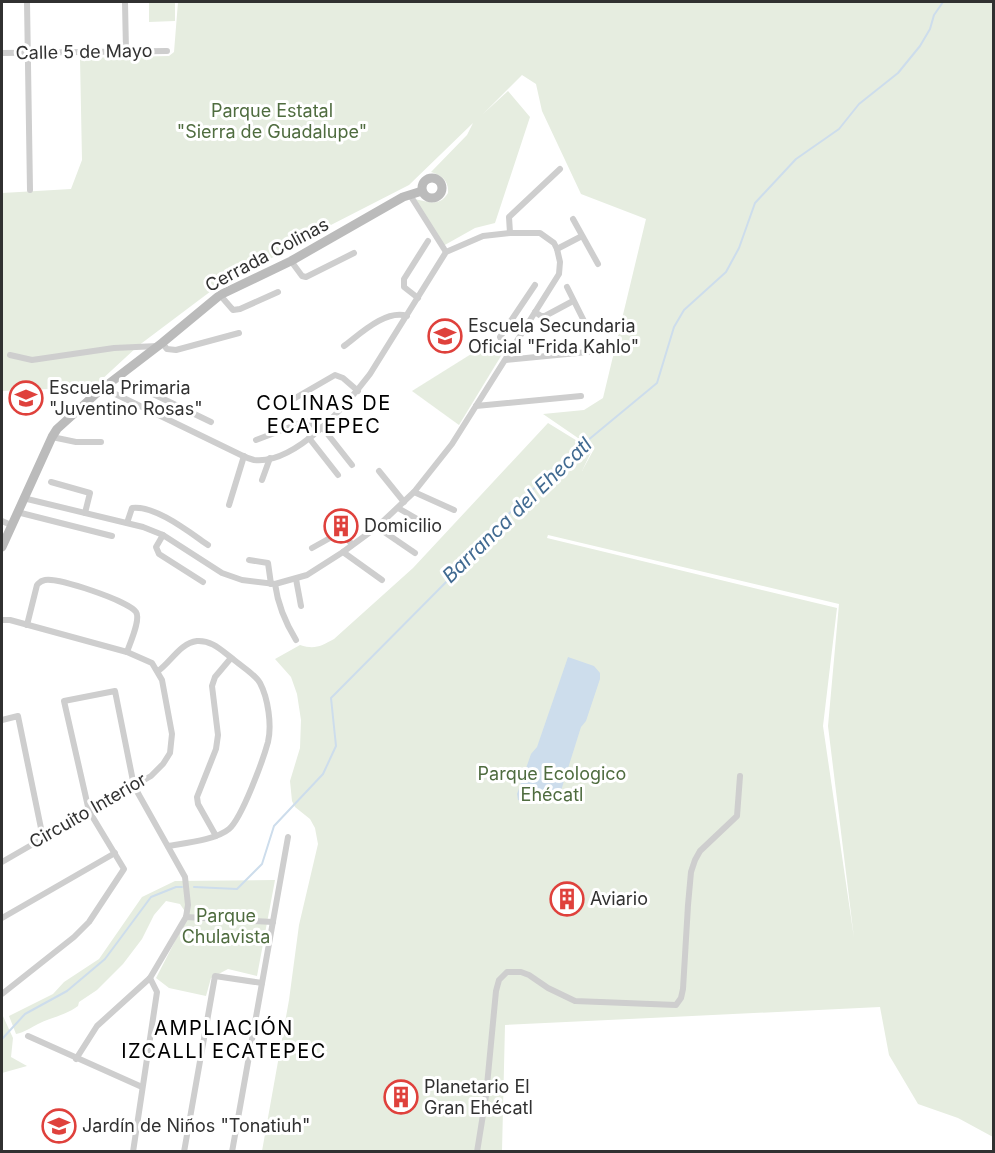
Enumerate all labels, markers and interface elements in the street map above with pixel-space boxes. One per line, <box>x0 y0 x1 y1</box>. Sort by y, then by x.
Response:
street label: Calle 5 de Mayo <box>15 40 153 63</box>
park label: Parque Estatal "Sierra de Guadalupe" <box>177 100 367 142</box>
street label: Cerrada Colinas <box>201 213 332 296</box>
place label: Escuela Secundaria Oficial "Frida Kahlo" <box>468 315 639 357</box>
school or university icon: Escuela Secundaria Oficial "Frida Kahlo" <box>427 318 463 354</box>
place label: Escuela Primaria "Juventino Rosas" <box>49 377 203 419</box>
school or university icon: Escuela Primaria "Juventino Rosas" <box>8 380 44 416</box>
district label: COLINAS DE ECATEPEC <box>256 391 392 438</box>
water label: Barranca del Ehecatl <box>437 432 597 588</box>
building icon: Domicilio <box>323 508 359 544</box>
place label: Domicilio <box>364 515 442 536</box>
park label: Parque Ecologico Ehécatl <box>478 763 626 805</box>
street label: Circuito Interior <box>26 768 150 853</box>
building icon: Aviario <box>549 881 585 917</box>
place label: Aviario <box>590 888 648 909</box>
park label: Parque Chulavista <box>182 905 270 947</box>
district label: AMPLIACIÓN IZCALLI ECATEPEC <box>121 1015 327 1063</box>
place label: Planetario El Gran Ehécatl <box>424 1076 533 1118</box>
building icon: Planetario El Gran Ehécatl <box>383 1079 419 1115</box>
school or university icon: Jardín de Niños "Tonatiuh" <box>41 1108 77 1144</box>
place label: Jardín de Niños "Tonatiuh" <box>82 1115 310 1136</box>

